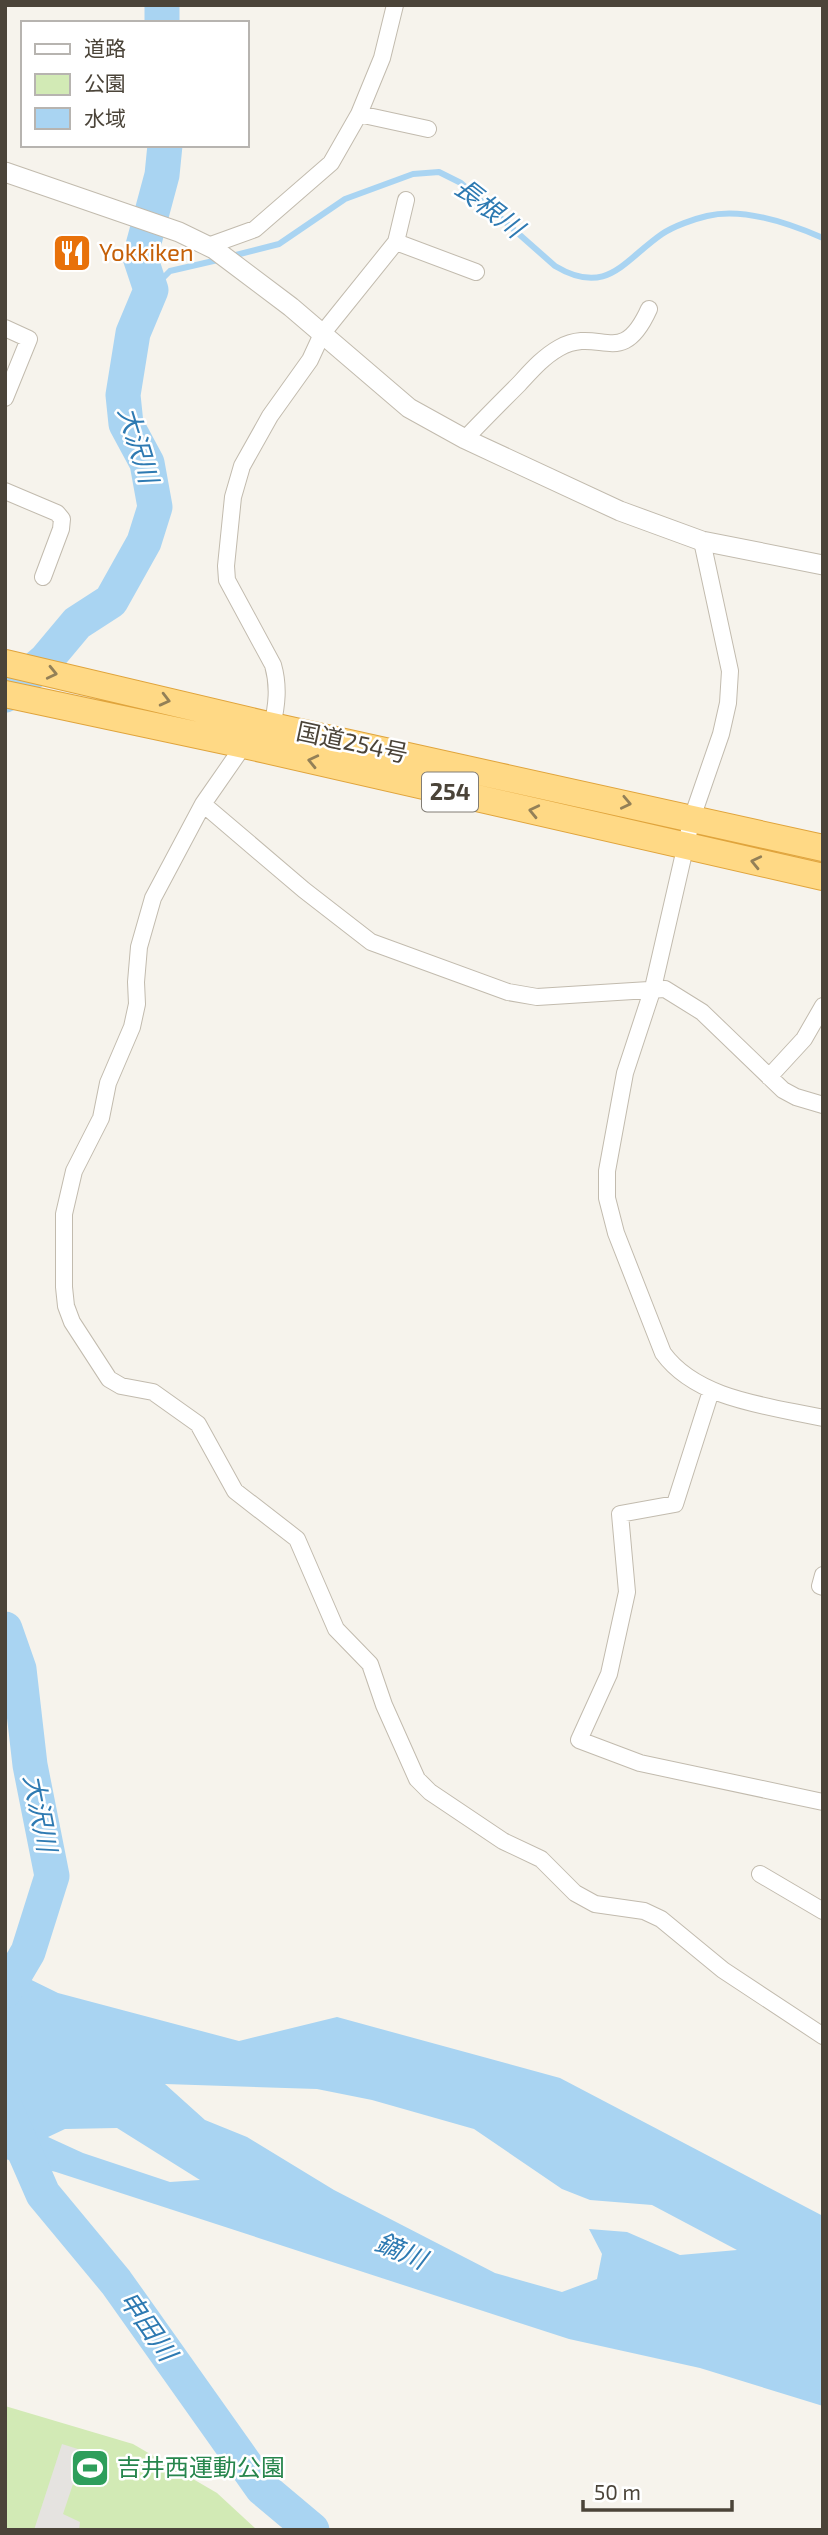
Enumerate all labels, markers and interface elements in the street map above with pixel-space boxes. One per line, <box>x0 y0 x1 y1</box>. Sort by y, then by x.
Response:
legend <box>21 21 248 147</box>
text: 道路 <box>84 35 126 60</box>
text: 公園 <box>84 70 126 95</box>
text: 水域 <box>84 105 126 130</box>
water label: 長根川 <box>450 171 533 245</box>
restaurant icon: Yokkiken <box>51 232 93 274</box>
place label: Yokkiken <box>99 237 194 266</box>
water label: 大沢川 <box>113 403 167 489</box>
one-way arrow <box>46 665 58 679</box>
one-way arrow <box>159 692 171 706</box>
street label: 国道254号 <box>294 716 411 767</box>
one-way arrow <box>307 754 319 769</box>
road number: 254 <box>422 772 478 812</box>
one-way arrow <box>620 795 632 810</box>
one-way arrow <box>529 805 541 820</box>
one-way arrow <box>750 856 762 870</box>
water label: 大沢川 <box>19 1771 65 1857</box>
water label: 鏑川 <box>372 2225 434 2275</box>
water label: 申田川 <box>114 2284 186 2368</box>
sports icon: 吉井西運動公園 <box>69 2447 111 2489</box>
place label: 吉井西運動公園 <box>117 2452 285 2481</box>
scale bar <box>583 2468 732 2512</box>
text: 50 m <box>594 2479 641 2504</box>

